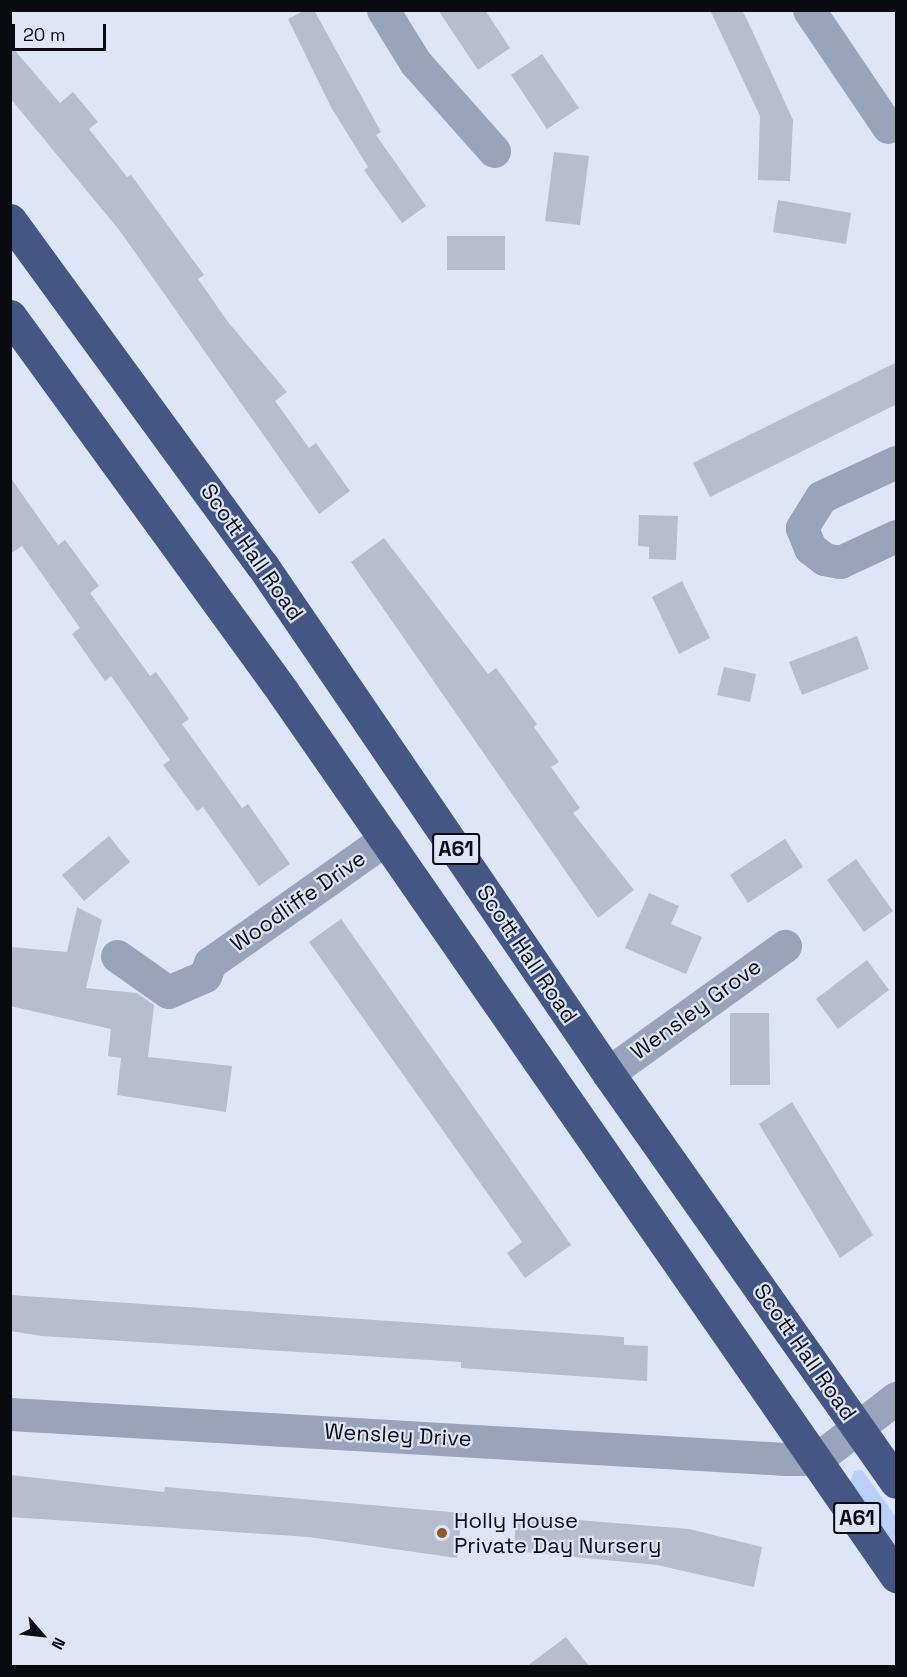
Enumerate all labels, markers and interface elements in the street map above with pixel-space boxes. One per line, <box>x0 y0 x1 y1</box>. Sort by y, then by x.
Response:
scale bar <box>15 12 110 50</box>
text: 20 m <box>23 23 66 46</box>
street label: Scott Hall Road <box>195 479 309 625</box>
road number: A61 <box>432 831 480 867</box>
street label: Woodliffe Drive <box>225 845 371 957</box>
street label: Scott Hall Road <box>471 880 583 1028</box>
street label: Wensley Grove <box>626 953 766 1065</box>
street label: Scott Hall Road <box>748 1279 862 1425</box>
street label: Wensley Drive <box>324 1418 472 1452</box>
road number: A61 <box>833 1500 881 1536</box>
place label: Holly House Private Day Nursery <box>454 1507 661 1558</box>
marker: Holly House Private Day Nursery <box>435 1526 449 1540</box>
north arrow <box>12 1605 72 1665</box>
text: N <box>47 1634 70 1653</box>

